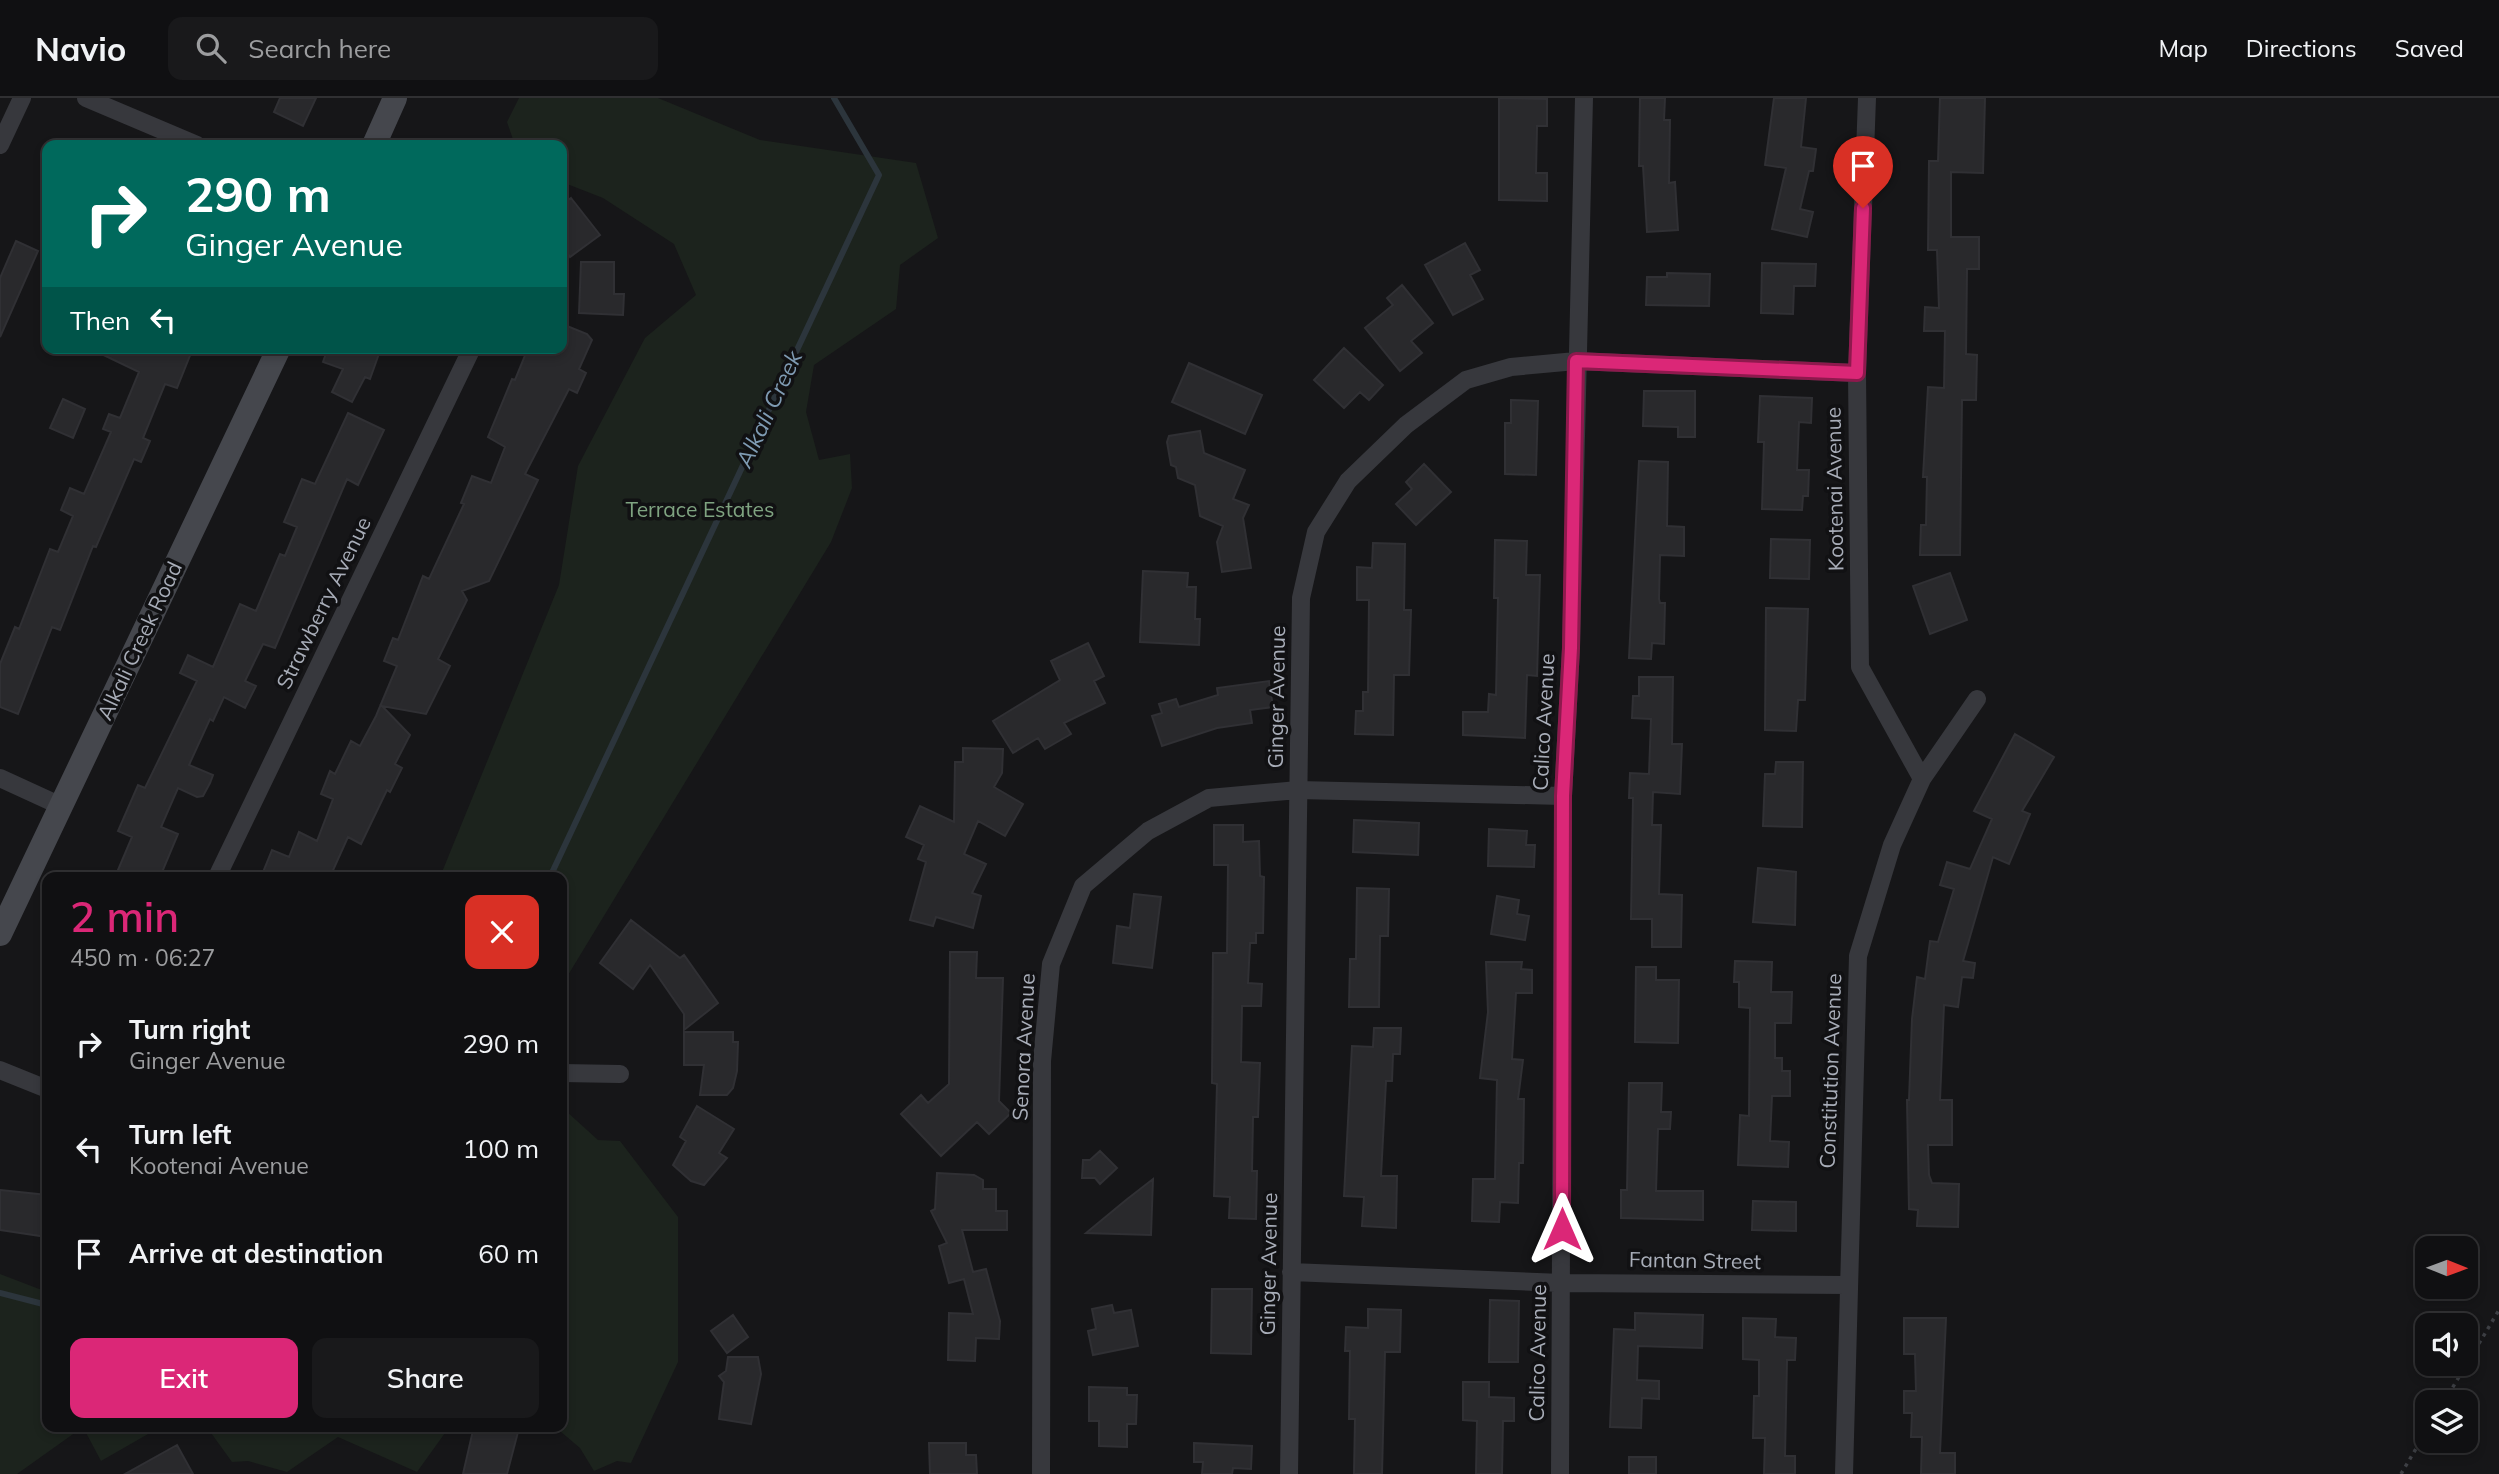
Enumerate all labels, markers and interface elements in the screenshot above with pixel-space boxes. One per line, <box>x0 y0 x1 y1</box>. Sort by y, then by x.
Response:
search box <box>168 17 658 80</box>
text: Navio <box>35 28 126 69</box>
icon: search <box>192 29 230 67</box>
text: Search here <box>248 32 391 65</box>
text: Map <box>2158 33 2208 63</box>
text: Directions <box>2246 33 2357 63</box>
text: Saved <box>2395 33 2464 63</box>
pin <box>1833 136 1893 208</box>
icon: arrive <box>1844 147 1882 185</box>
text: 290 m <box>185 163 331 224</box>
icon: right <box>70 168 161 259</box>
text: Ginger Avenue <box>185 224 403 264</box>
icon: left <box>144 301 182 339</box>
text: Then <box>70 304 130 337</box>
water label: Alkali Creek <box>728 345 809 473</box>
street label: Kootenai Avenue <box>1820 407 1848 571</box>
park label: Terrace Estates <box>626 496 774 522</box>
street label: Strawberry Avenue <box>270 512 376 693</box>
street label: Alkali Creek Road <box>91 557 187 724</box>
street label: Ginger Avenue <box>1262 625 1290 769</box>
street label: Calico Avenue <box>1526 653 1560 791</box>
text: 2 min <box>70 890 179 943</box>
button: close <box>465 895 539 969</box>
text: 450 m · 06:27 <box>70 943 215 972</box>
street label: Senora Avenue <box>1006 973 1040 1121</box>
street label: Constitution Avenue <box>1814 973 1846 1169</box>
text: Turn right <box>129 1013 250 1046</box>
icon: right <box>70 1025 108 1063</box>
text: 290 m <box>463 1027 539 1060</box>
text: Ginger Avenue <box>129 1046 286 1075</box>
text: Turn left <box>129 1118 231 1151</box>
icon: left <box>70 1130 108 1168</box>
text: 100 m <box>463 1132 539 1165</box>
text: Kootenai Avenue <box>129 1151 309 1180</box>
street label: Ginger Avenue <box>1254 1192 1282 1336</box>
position arrow <box>1525 1192 1599 1266</box>
icon: arrive <box>70 1235 108 1273</box>
north arrow <box>2415 1236 2478 1298</box>
map controls <box>2415 1236 2478 1453</box>
text: Arrive at destination <box>129 1237 384 1270</box>
text: 60 m <box>478 1237 539 1270</box>
street label: Fantan Street <box>1629 1246 1761 1274</box>
street label: Calico Avenue <box>1523 1284 1551 1422</box>
button: sound <box>2415 1313 2478 1376</box>
button: Exit <box>70 1338 298 1418</box>
button: Share <box>312 1338 539 1418</box>
button: layers <box>2415 1390 2478 1453</box>

